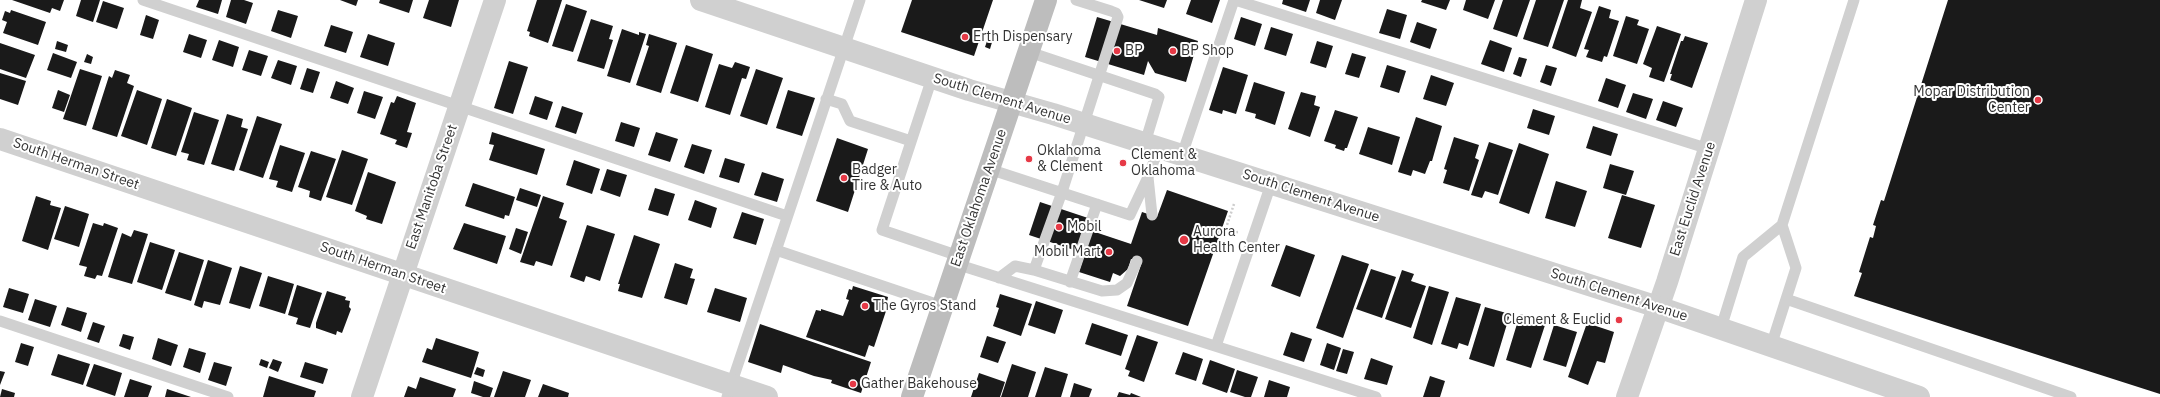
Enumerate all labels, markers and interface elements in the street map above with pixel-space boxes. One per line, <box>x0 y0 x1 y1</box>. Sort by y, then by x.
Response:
place label: Erth Dispensary <box>973 29 1073 45</box>
marker: Erth Dispensary <box>960 32 970 42</box>
place label: BP <box>1125 43 1143 59</box>
place label: BP Shop <box>1181 43 1234 59</box>
marker: BP <box>1112 46 1122 56</box>
marker: BP Shop <box>1168 46 1178 56</box>
street label: South Clement Avenue <box>931 70 1073 128</box>
place label: Mopar Distribution Center <box>1913 84 2030 116</box>
marker: Mopar Distribution Center <box>2033 95 2043 105</box>
street label: East Manitoba Street <box>403 122 461 252</box>
street label: East Oklahoma Avenue <box>948 127 1010 269</box>
street label: South Herman Street <box>11 135 141 193</box>
street label: East Euclid Avenue <box>1667 140 1719 258</box>
place label: Oklahoma & Clement <box>1037 143 1103 176</box>
place label: Clement & Oklahoma <box>1131 147 1197 180</box>
marker: Oklahoma & Clement <box>1024 154 1034 164</box>
marker: Clement & Oklahoma <box>1118 158 1128 168</box>
place label: Badger Tire & Auto <box>852 162 922 194</box>
street label: South Clement Avenue <box>1240 166 1382 226</box>
marker: Badger Tire & Auto <box>839 173 849 183</box>
place label: Mobil <box>1067 219 1102 235</box>
marker: Mobil <box>1054 222 1064 232</box>
place label: Aurora Health Center <box>1193 224 1280 256</box>
marker: Aurora Health Center <box>1178 234 1190 246</box>
street label: South Herman Street <box>318 239 448 297</box>
place label: Mobil Mart <box>1034 244 1101 260</box>
marker: Mobil Mart <box>1104 247 1114 257</box>
street label: South Clement Avenue <box>1548 265 1690 325</box>
place label: The Gyros Stand <box>873 298 976 314</box>
marker: The Gyros Stand <box>860 301 870 311</box>
place label: Clement & Euclid <box>1503 312 1611 328</box>
marker: Clement & Euclid <box>1614 315 1624 325</box>
place label: Gather Bakehouse <box>861 376 977 392</box>
marker: Gather Bakehouse <box>848 379 858 389</box>

